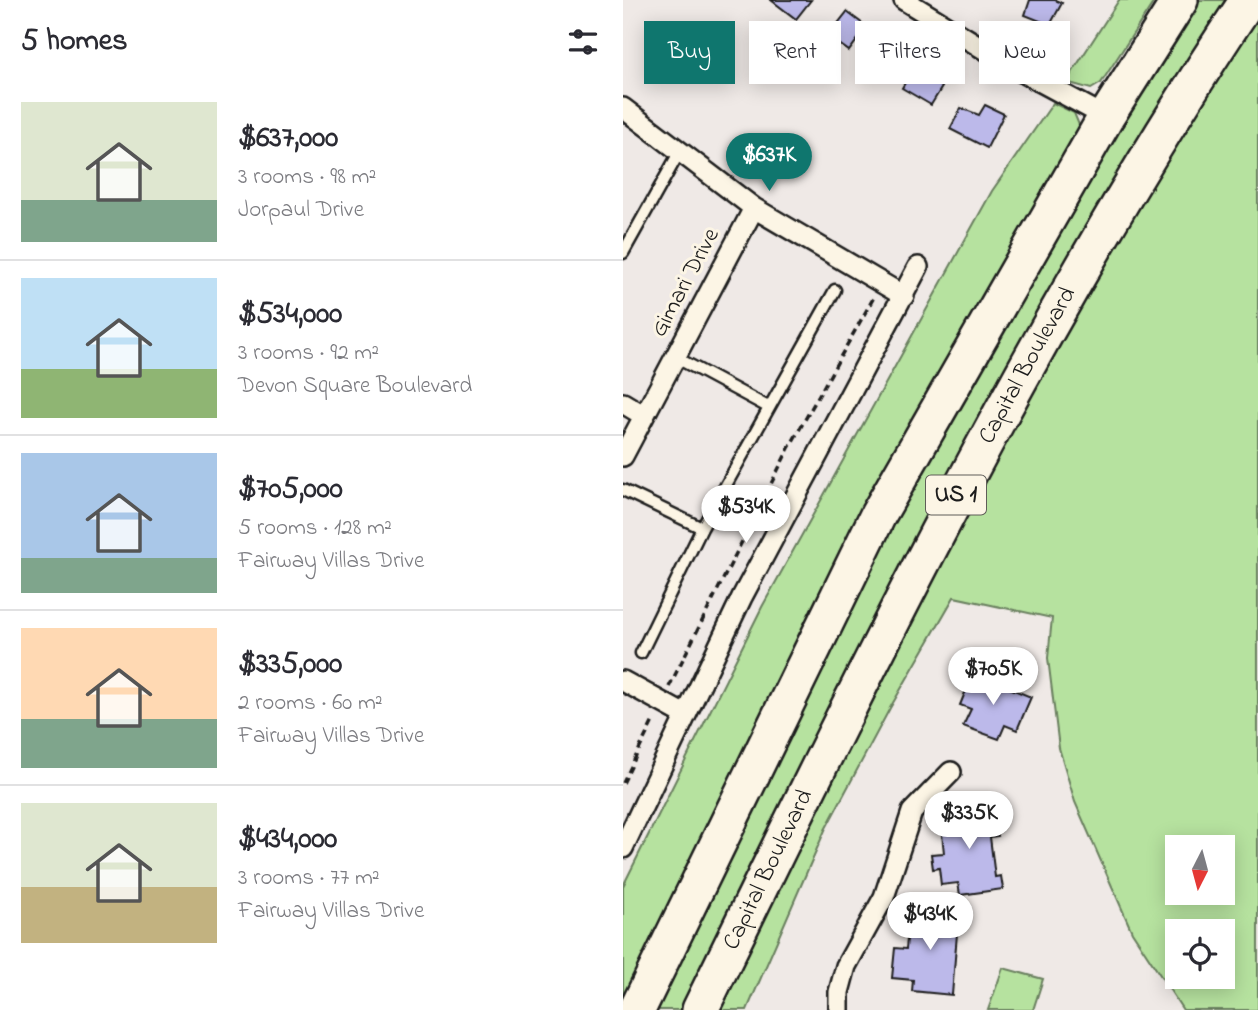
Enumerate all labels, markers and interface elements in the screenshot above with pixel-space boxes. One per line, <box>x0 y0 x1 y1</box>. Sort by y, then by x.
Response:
text: 5 homes <box>21 20 128 64</box>
chip: Buy <box>644 21 735 84</box>
chip: Rent <box>749 21 841 84</box>
chip: Filters <box>855 21 965 84</box>
chip: New <box>979 21 1070 84</box>
icon: filters <box>564 23 602 61</box>
text: $637,000 <box>238 117 338 161</box>
icon: home <box>77 130 161 214</box>
pin: $637K <box>720 134 818 193</box>
text: $637K <box>742 139 796 172</box>
text: 3 rooms · 98 m² <box>238 161 376 194</box>
text: Jorpaul Drive <box>238 194 364 227</box>
street label: Gimari Drive <box>643 222 729 344</box>
street label: Capital Boulevard <box>970 280 1086 451</box>
text: $534,000 <box>238 293 342 337</box>
icon: home <box>77 306 161 390</box>
text: 3 rooms · 92 m² <box>238 337 379 370</box>
text: Devon Square Boulevard <box>238 370 472 403</box>
text: $705,000 <box>238 468 343 512</box>
road number: US 1 <box>926 475 986 514</box>
icon: home <box>77 481 161 565</box>
pin: $534K <box>697 486 795 545</box>
text: $534K <box>717 491 775 524</box>
text: 5 rooms · 128 m² <box>238 512 392 545</box>
text: Fairway Villas Drive <box>238 545 424 578</box>
text: $335,000 <box>238 643 342 687</box>
pin: $705K <box>944 648 1042 707</box>
text: $705K <box>964 653 1022 686</box>
icon: home <box>77 656 161 740</box>
text: 2 rooms · 60 m² <box>238 687 383 720</box>
text: Fairway Villas Drive <box>238 720 424 753</box>
street label: Capital Boulevard <box>714 783 823 956</box>
pin: $335K <box>920 792 1018 851</box>
text: $335K <box>940 797 998 830</box>
text: $434,000 <box>238 818 337 862</box>
icon: home <box>77 831 161 915</box>
north arrow <box>1165 835 1235 905</box>
map controls <box>1165 835 1235 989</box>
text: 3 rooms · 77 m² <box>238 862 380 895</box>
pin: $434K <box>881 892 979 952</box>
text: Fairway Villas Drive <box>238 895 424 928</box>
text: $434K <box>903 898 957 931</box>
button: locate <box>1165 919 1235 989</box>

